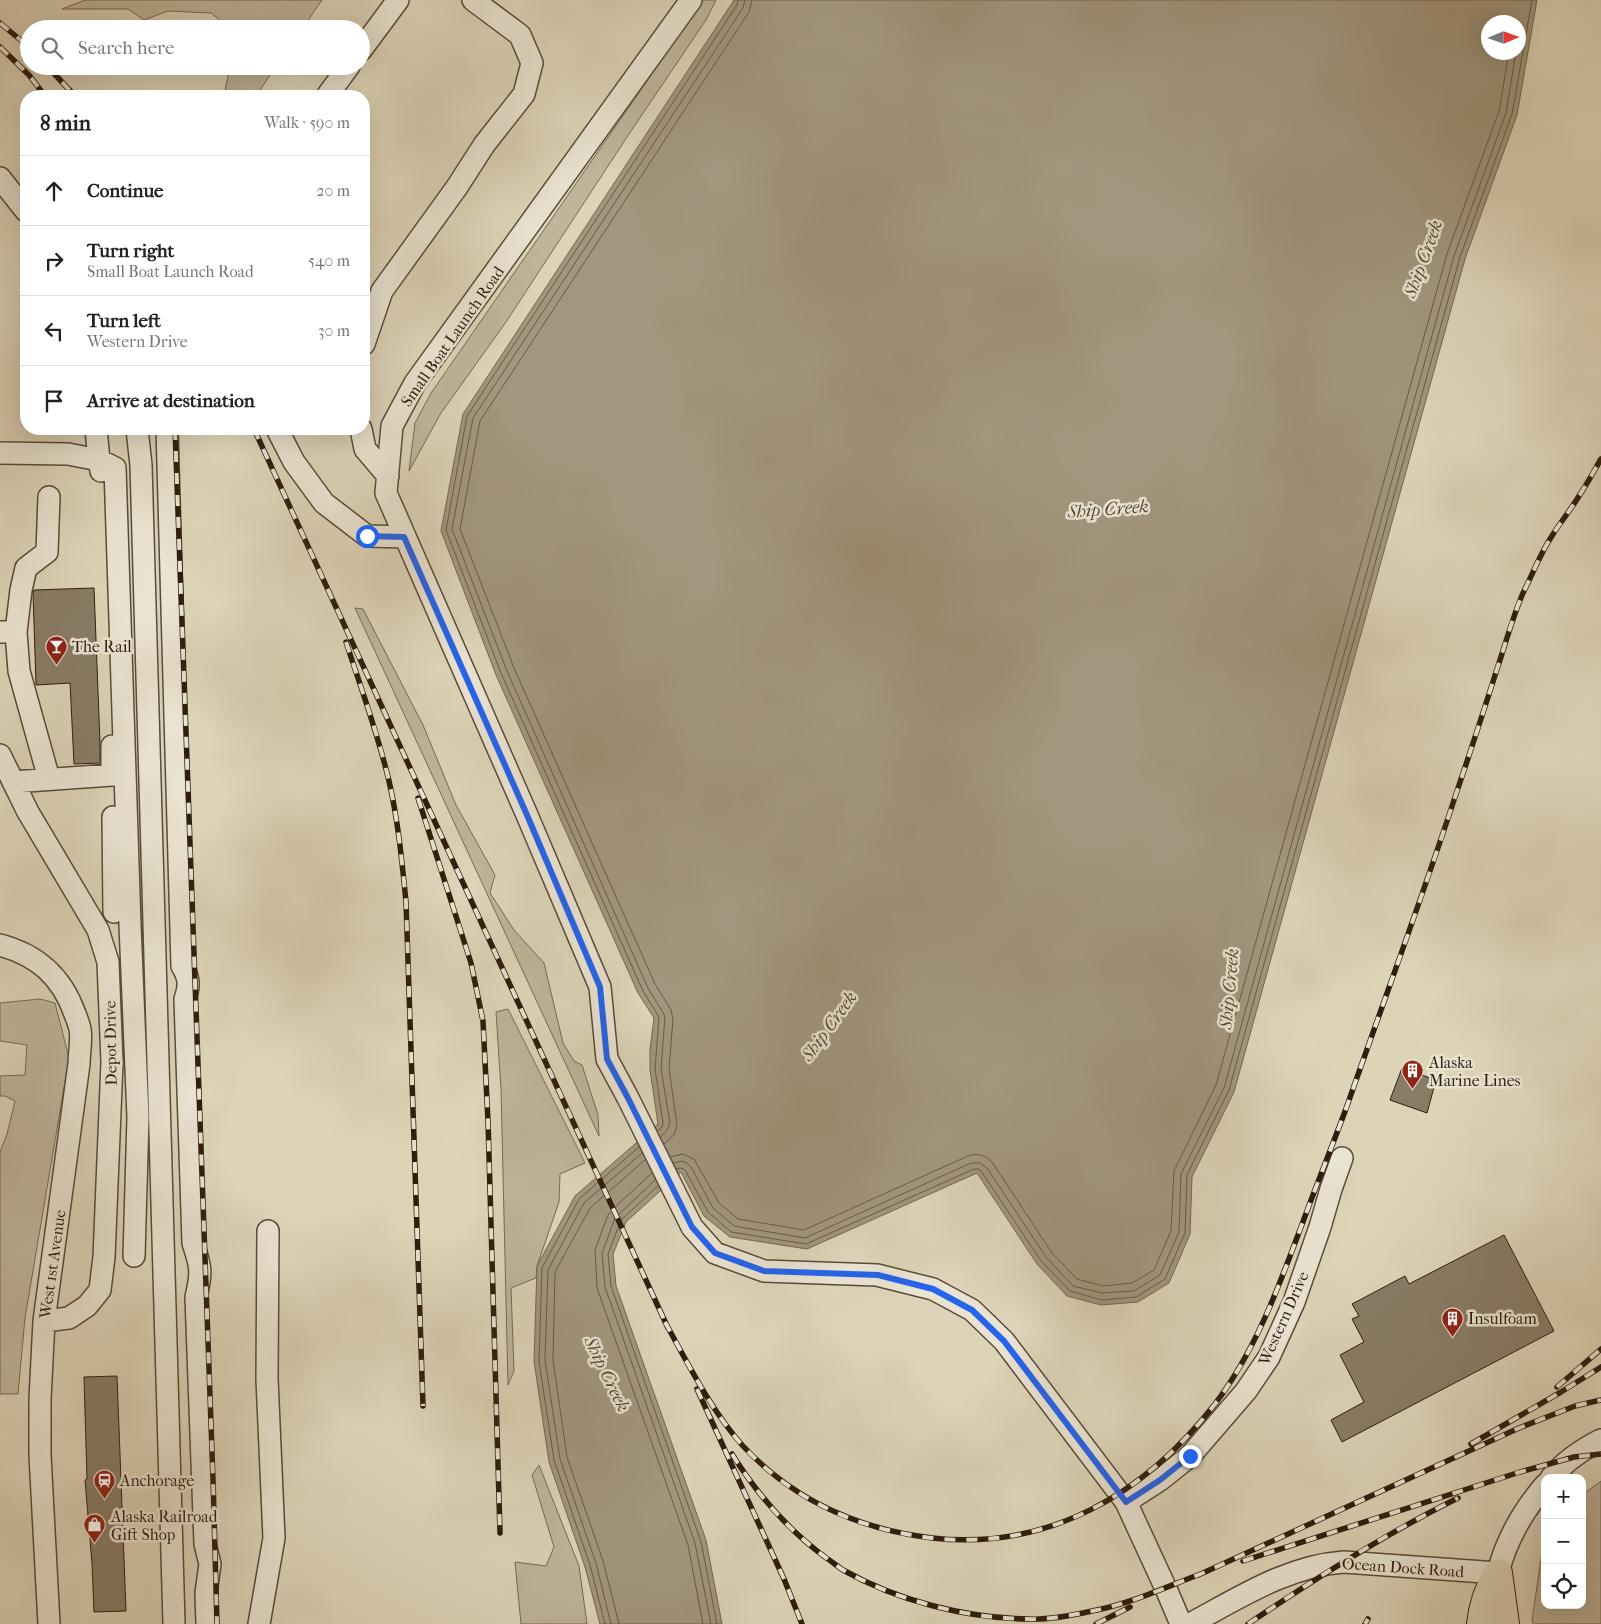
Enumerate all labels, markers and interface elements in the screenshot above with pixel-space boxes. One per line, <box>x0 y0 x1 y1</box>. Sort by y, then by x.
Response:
north arrow <box>1481 15 1526 60</box>
search box <box>20 20 370 75</box>
icon: search <box>38 34 66 62</box>
text: Search here <box>78 37 174 59</box>
text: 8 min <box>40 111 91 135</box>
text: Walk · 590 m <box>264 113 350 132</box>
icon: ahead <box>40 177 68 205</box>
text: Continue <box>87 180 163 202</box>
text: 20 m <box>316 181 350 200</box>
water label: Ship Creek <box>1399 218 1447 302</box>
text: Turn right <box>87 240 174 262</box>
icon: right <box>40 247 68 275</box>
text: 540 m <box>308 251 350 270</box>
text: Small Boat Launch Road <box>87 262 254 281</box>
street label: Small Boat Launch Road <box>397 262 508 410</box>
text: Turn left <box>87 310 161 332</box>
icon: left <box>40 317 68 345</box>
text: 30 m <box>318 321 350 340</box>
text: Western Drive <box>87 332 188 351</box>
icon: arrive <box>40 387 68 415</box>
text: Arrive at destination <box>87 390 255 412</box>
water label: Ship Creek <box>1066 496 1149 523</box>
route start <box>356 525 379 548</box>
bar icon: The Rail <box>44 634 68 665</box>
place label: The Rail <box>72 637 132 656</box>
water label: Ship Creek <box>1215 948 1243 1031</box>
water label: Ship Creek <box>797 987 862 1066</box>
street label: Depot Drive <box>100 1000 121 1086</box>
place label: Alaska Marine Lines <box>1428 1053 1521 1090</box>
building icon: Alaska Marine Lines <box>1401 1059 1425 1090</box>
street label: West 1st Avenue <box>35 1208 70 1321</box>
street label: Western Drive <box>1254 1268 1313 1369</box>
building icon: Insulfoam <box>1440 1306 1464 1337</box>
place label: Insulfoam <box>1468 1309 1537 1328</box>
water label: Ship Creek <box>579 1332 634 1415</box>
route end <box>1179 1445 1202 1468</box>
station icon: Anchorage <box>92 1468 116 1499</box>
place label: Anchorage <box>119 1471 194 1490</box>
map controls <box>1541 1474 1586 1609</box>
button: + <box>1541 1474 1586 1519</box>
place label: Alaska Railroad Gift Shop <box>110 1507 218 1544</box>
shop icon: Alaska Railroad Gift Shop <box>83 1513 107 1544</box>
button: − <box>1541 1519 1586 1564</box>
street label: Ocean Dock Road <box>1341 1554 1465 1581</box>
button: locate <box>1541 1564 1586 1609</box>

